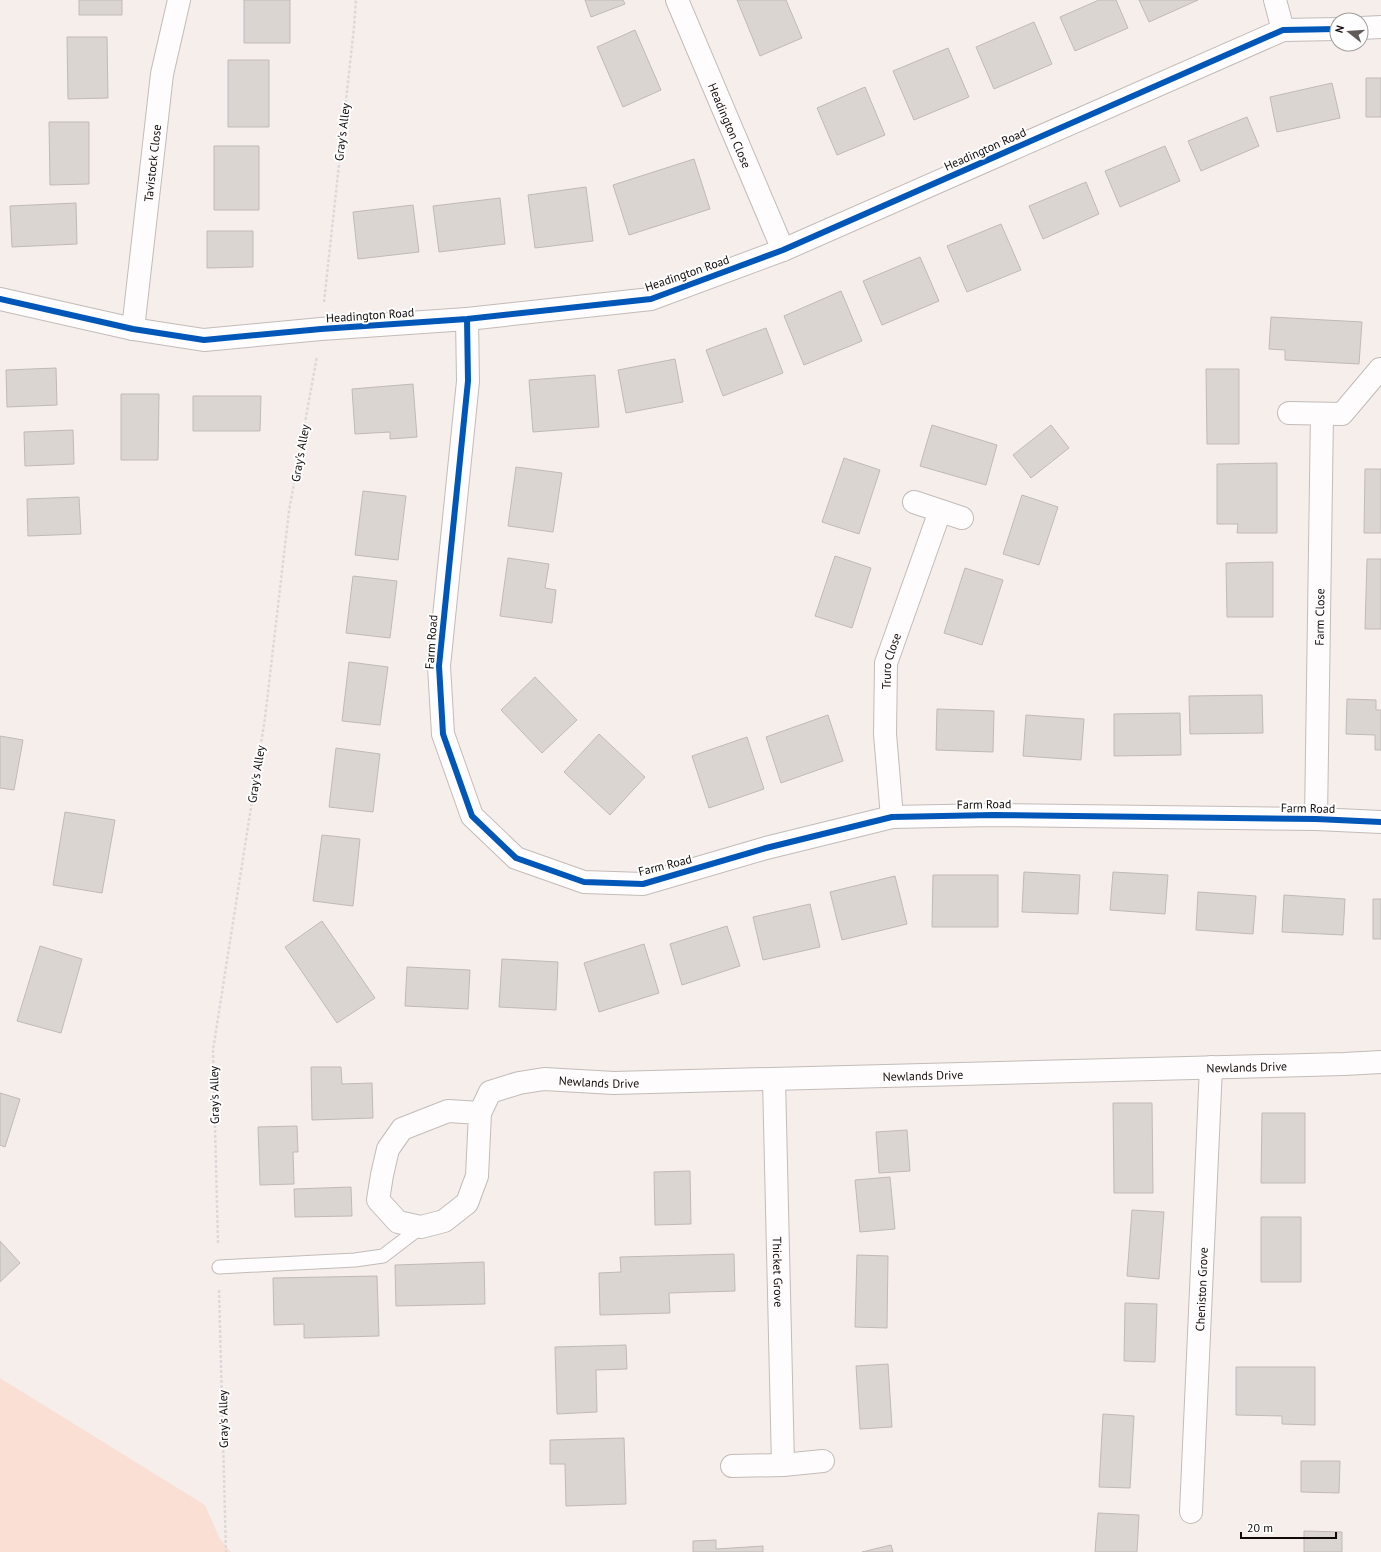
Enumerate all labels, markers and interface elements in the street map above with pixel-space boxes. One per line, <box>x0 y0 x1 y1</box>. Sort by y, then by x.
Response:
north arrow <box>1329 12 1369 52</box>
text: N <box>1332 24 1347 35</box>
street label: Headington Close <box>705 80 755 170</box>
street label: Gray's Alley <box>331 102 353 162</box>
street label: Tavistock Close <box>140 124 164 203</box>
street label: Headington Road <box>942 124 1028 174</box>
street label: Headington Road <box>643 252 731 294</box>
street label: Headington Road <box>325 304 415 326</box>
street label: Gray's Alley <box>288 423 313 483</box>
street label: Farm Close <box>1311 588 1327 646</box>
street label: Farm Road <box>422 614 440 670</box>
street label: Truro Close <box>878 631 904 689</box>
street label: Gray's Alley <box>244 744 268 804</box>
street label: Farm Road <box>957 796 1011 812</box>
street label: Farm Road <box>1281 800 1335 816</box>
street label: Farm Road <box>637 851 693 879</box>
street label: Newlands Drive <box>1206 1058 1287 1075</box>
street label: Gray's Alley <box>206 1065 222 1124</box>
street label: Newlands Drive <box>882 1066 963 1084</box>
street label: Newlands Drive <box>558 1072 639 1091</box>
street label: Thicket Grove <box>770 1237 787 1307</box>
street label: Cheniston Grove <box>1192 1247 1210 1332</box>
street label: Gray's Alley <box>215 1389 231 1448</box>
scale bar <box>1241 1514 1336 1540</box>
text: 20 m <box>1247 1520 1273 1535</box>

